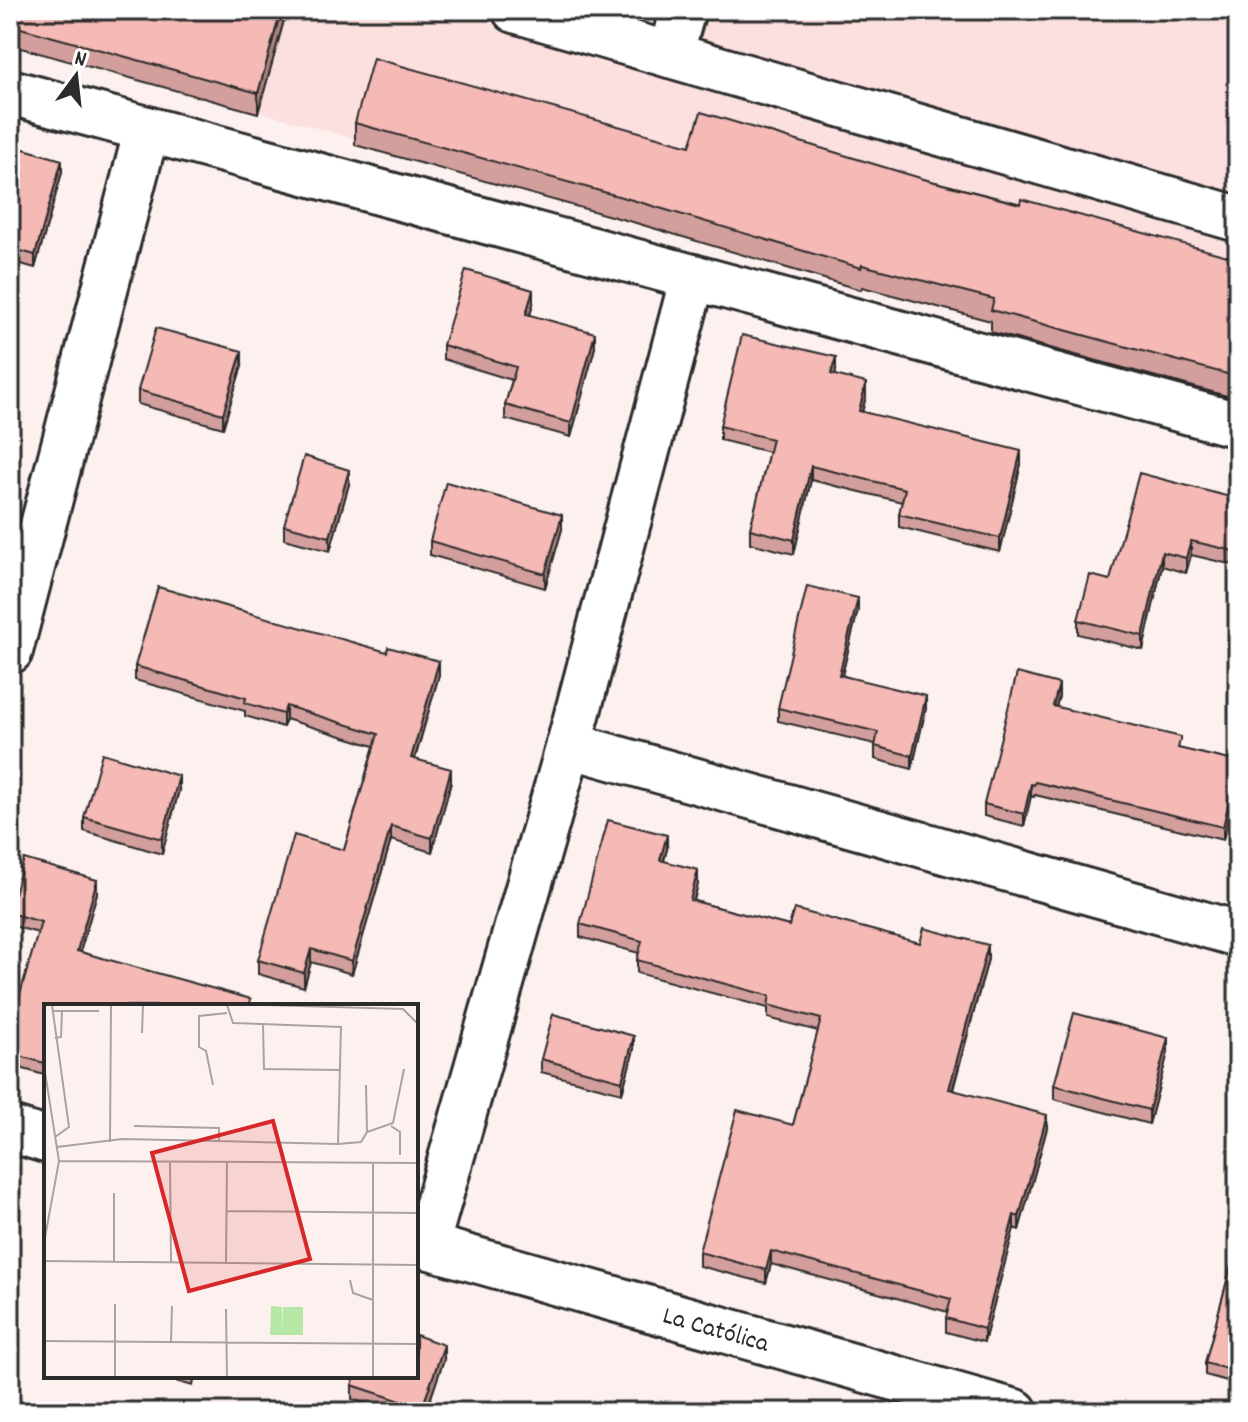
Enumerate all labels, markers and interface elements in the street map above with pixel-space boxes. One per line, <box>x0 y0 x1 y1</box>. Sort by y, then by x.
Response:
north arrow <box>36 36 116 116</box>
text: N <box>71 44 90 76</box>
inset map <box>44 1004 418 1378</box>
street label: La Católica <box>658 1299 773 1364</box>

